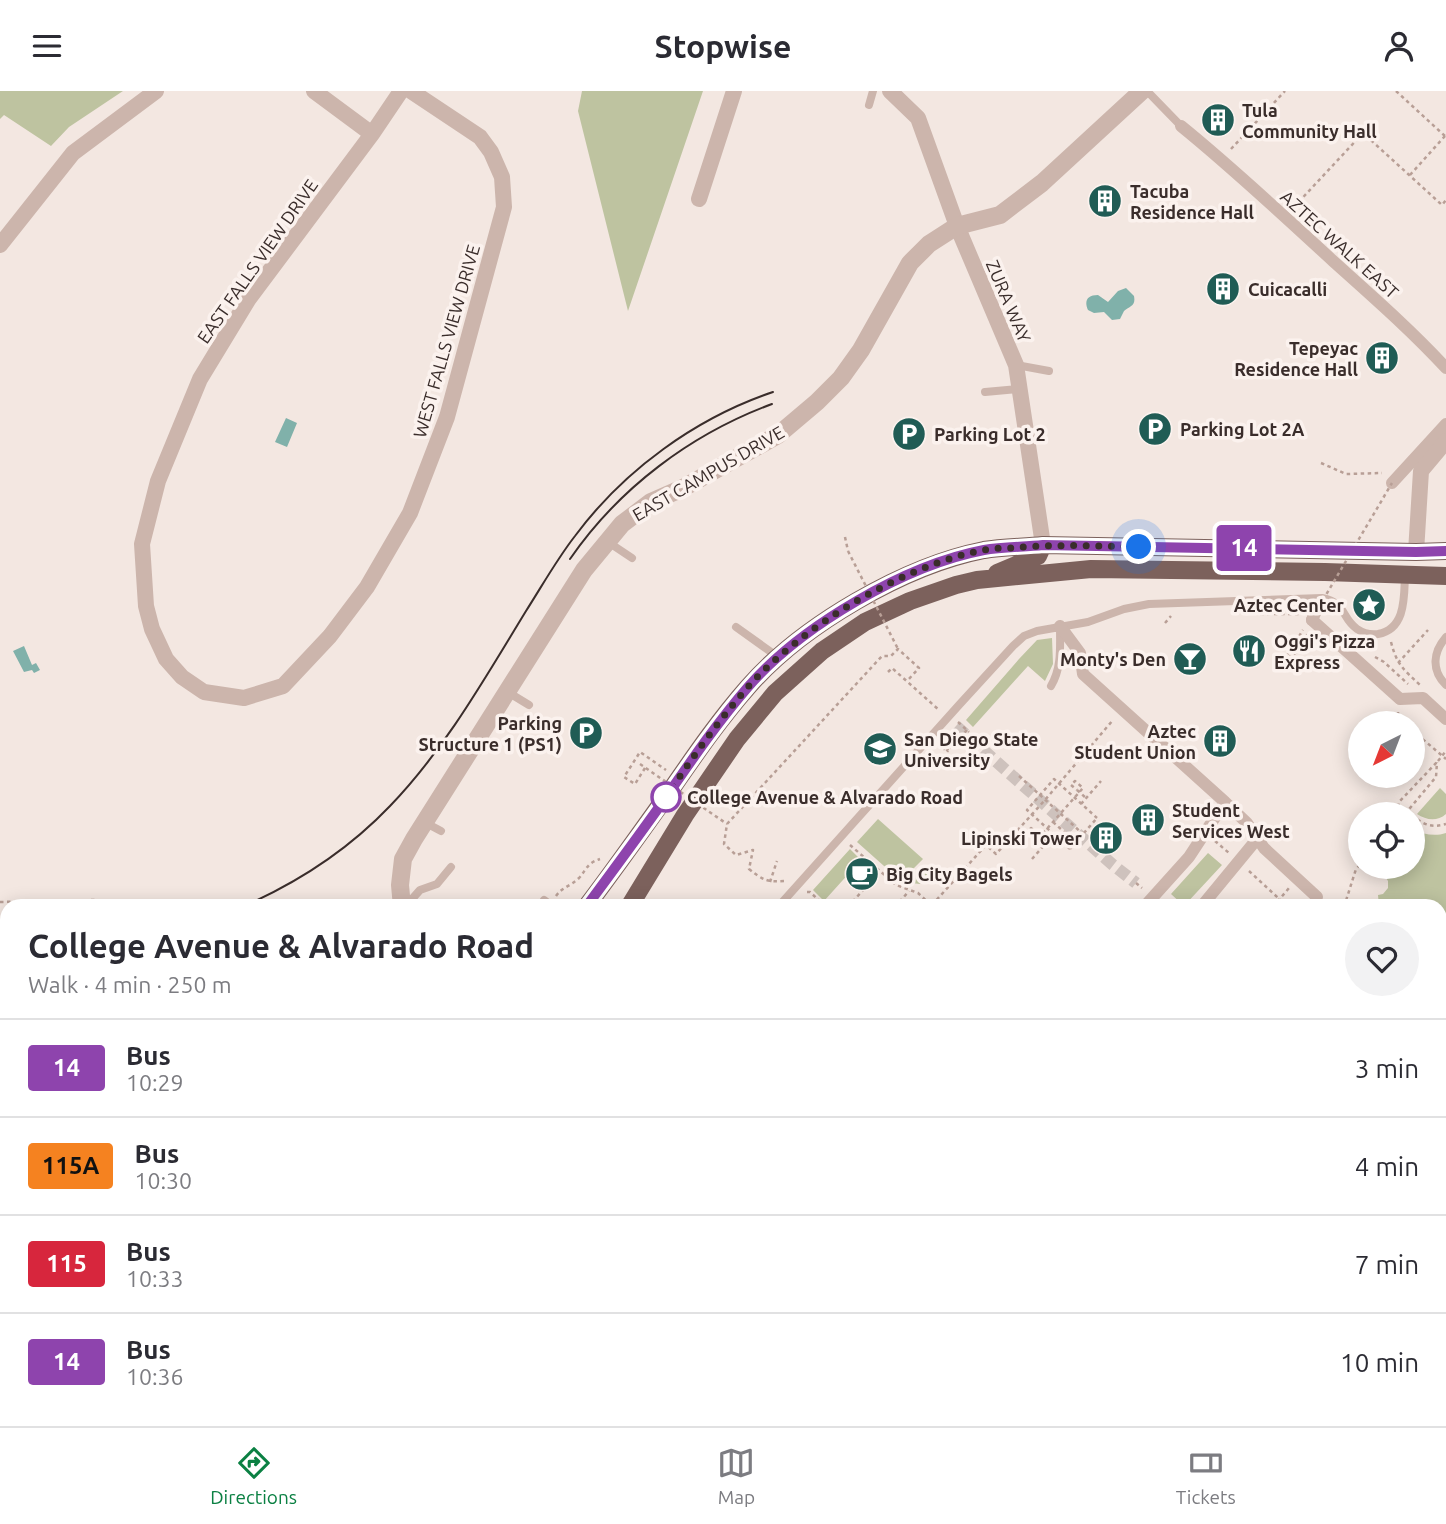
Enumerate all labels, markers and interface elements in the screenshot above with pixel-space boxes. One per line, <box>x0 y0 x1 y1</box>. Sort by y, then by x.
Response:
icon: menu <box>28 27 66 65</box>
icon: person <box>1380 27 1418 65</box>
text: Stopwise <box>654 28 792 64</box>
place label: Tula Community Hall <box>1242 100 1377 141</box>
building icon: Tula Community Hall <box>1199 101 1237 139</box>
street label: EAST FALLS VIEW DRIVE <box>193 175 321 347</box>
place label: Tacuba Residence Hall <box>1130 181 1254 222</box>
building icon: Tacuba Residence Hall <box>1086 182 1124 220</box>
street label: AZTEC WALK EAST <box>1277 186 1403 302</box>
street label: WEST FALLS VIEW DRIVE <box>409 242 483 440</box>
street label: ZURA WAY <box>983 257 1035 346</box>
building icon: Cuicacalli <box>1204 270 1242 308</box>
place label: Cuicacalli <box>1248 279 1327 299</box>
place label: Tepeyac Residence Hall <box>1234 338 1359 379</box>
building icon: Tepeyac Residence Hall <box>1363 339 1401 377</box>
parking icon: Parking Lot 2A <box>1136 410 1174 448</box>
parking icon: Parking Lot 2 <box>890 415 928 453</box>
place label: Parking Lot 2A <box>1180 419 1305 439</box>
street label: EAST CAMPUS DRIVE <box>629 421 787 525</box>
place label: Parking Lot 2 <box>934 424 1046 444</box>
line badge: 14 <box>1212 525 1276 571</box>
your location <box>1121 529 1156 564</box>
text: 14 <box>1230 534 1258 561</box>
place icon: Aztec Center <box>1350 586 1388 624</box>
place label: Aztec Center <box>1234 595 1345 615</box>
place label: Oggi's Pizza Express <box>1274 631 1375 672</box>
restaurant icon: Oggi's Pizza Express <box>1230 632 1268 670</box>
bar icon: Monty's Den <box>1171 640 1209 678</box>
place label: Monty's Den <box>1060 649 1166 669</box>
north arrow <box>1348 711 1424 787</box>
map controls <box>1348 711 1425 879</box>
place label: Parking Structure 1 (PS1) <box>418 713 562 755</box>
parking icon: Parking Structure 1 (PS1) <box>567 714 605 752</box>
place label: Aztec Student Union <box>1074 721 1196 762</box>
building icon: Aztec Student Union <box>1201 722 1239 760</box>
place label: San Diego State University <box>904 729 1038 770</box>
school or university icon: San Diego State University <box>861 730 899 768</box>
marker: College Avenue & Alvarado Road <box>651 782 681 812</box>
place label: College Avenue & Alvarado Road <box>687 787 963 807</box>
place label: Student Services West <box>1172 800 1290 841</box>
building icon: Student Services West <box>1129 801 1167 839</box>
button: locate <box>1348 802 1425 879</box>
building icon: Lipinski Tower <box>1087 819 1125 857</box>
place label: Lipinski Tower <box>961 828 1083 848</box>
cafe icon: Big City Bagels <box>843 855 881 893</box>
place label: Big City Bagels <box>886 864 1013 884</box>
button: heart <box>1345 922 1419 996</box>
text: College Avenue & Alvarado Road <box>28 927 534 964</box>
text: Walk · 4 min · 250 m <box>28 972 232 997</box>
text: Bus <box>126 1041 171 1070</box>
text: 14 <box>53 1054 80 1081</box>
text: 3 min <box>1355 1054 1419 1083</box>
text: 10:29 <box>126 1070 184 1095</box>
text: Bus <box>134 1139 179 1168</box>
text: 115A <box>42 1152 99 1179</box>
text: 4 min <box>1355 1152 1419 1181</box>
text: 10:30 <box>134 1168 192 1193</box>
text: Bus <box>126 1237 171 1266</box>
text: 115 <box>46 1250 87 1277</box>
text: 7 min <box>1355 1250 1419 1279</box>
text: 10:33 <box>126 1266 184 1291</box>
text: Bus <box>126 1335 171 1364</box>
text: 14 <box>53 1348 80 1375</box>
text: 10 min <box>1340 1348 1419 1377</box>
text: 10:36 <box>126 1364 184 1389</box>
tab: Directions <box>210 1444 297 1508</box>
tab: Map <box>717 1444 755 1508</box>
tab: Tickets <box>1176 1444 1236 1508</box>

